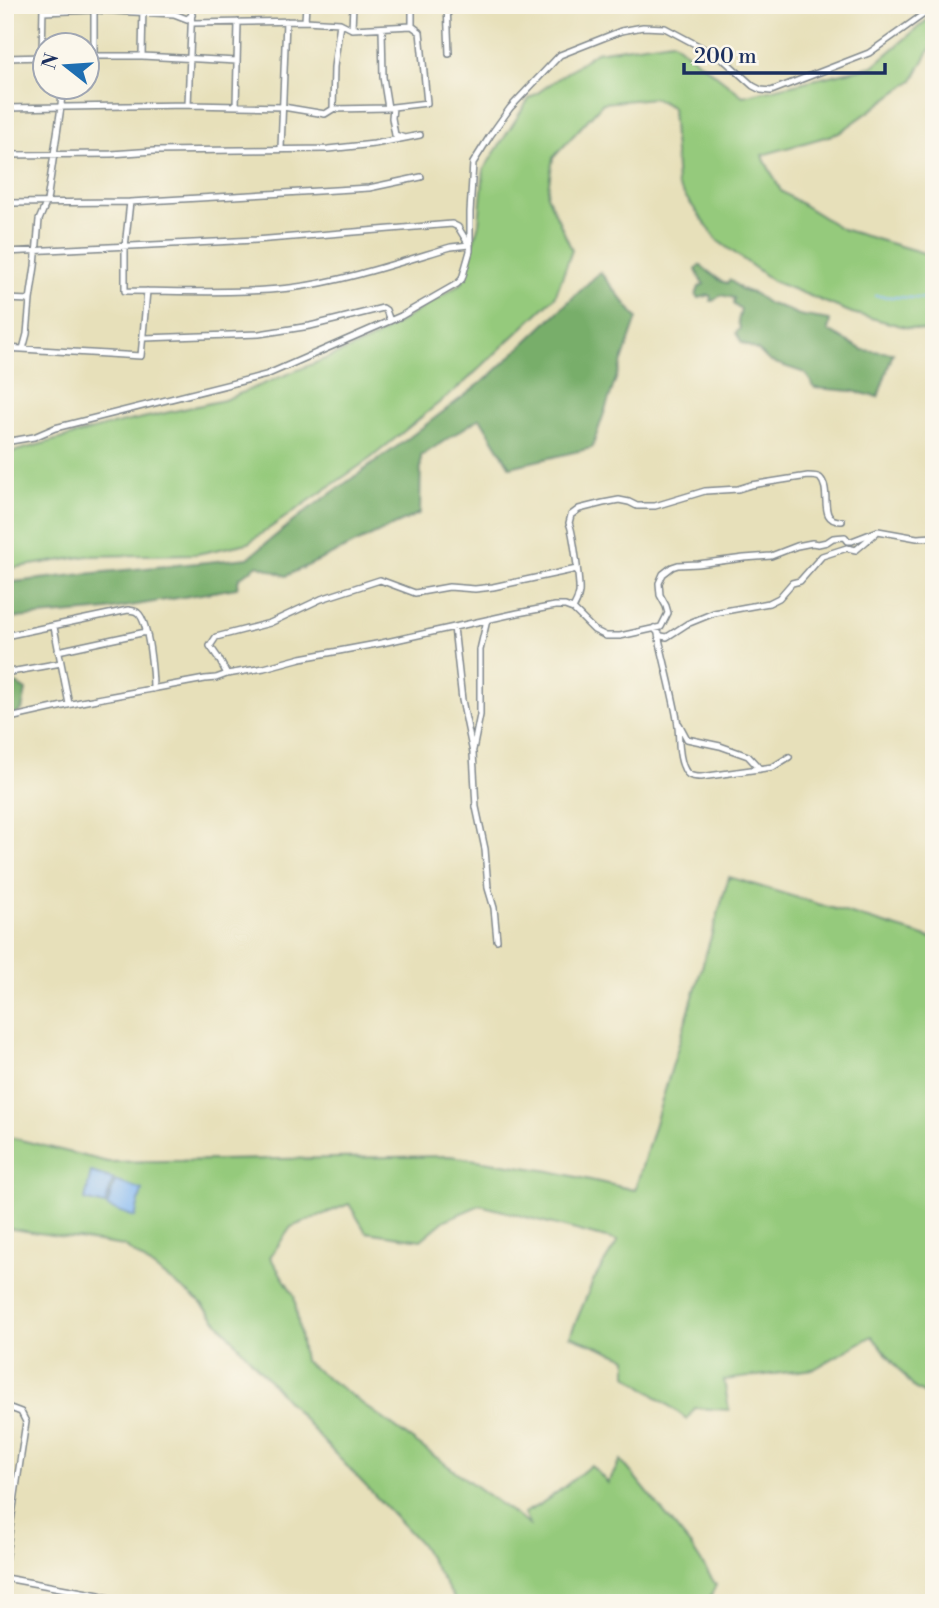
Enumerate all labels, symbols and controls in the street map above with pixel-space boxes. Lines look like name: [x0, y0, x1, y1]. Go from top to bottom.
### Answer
north arrow: [32, 32, 102, 102]
scale bar: [684, 32, 885, 76]
text: 200 m: [694, 44, 757, 70]
text: N: [37, 51, 64, 72]

